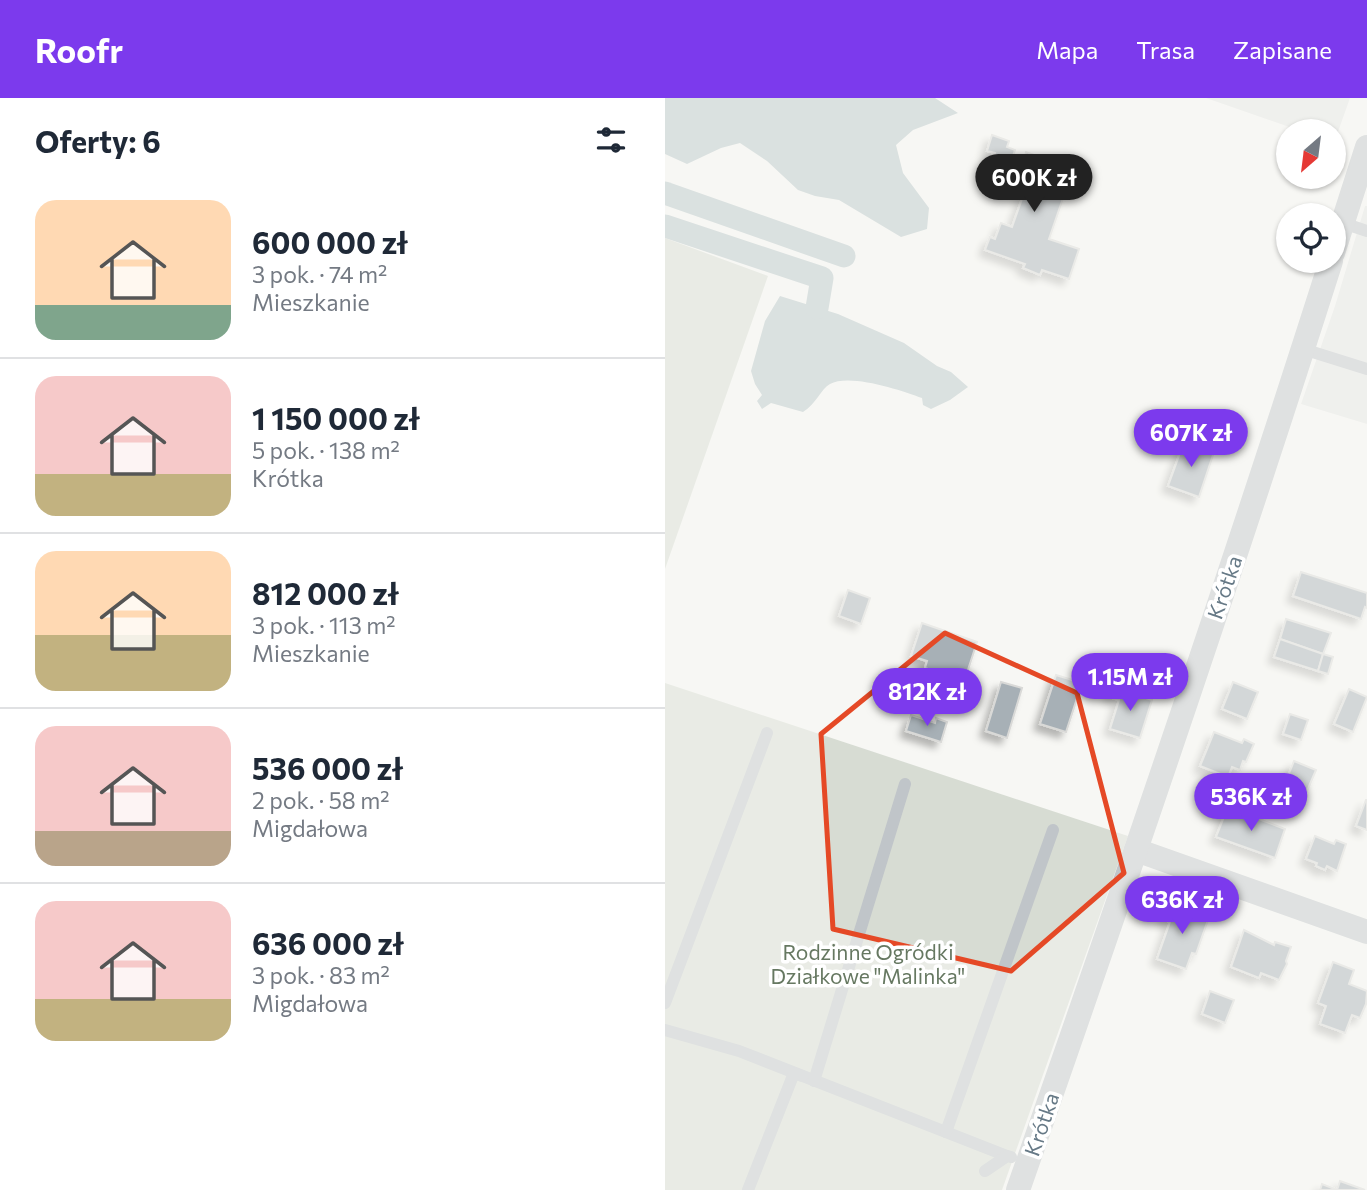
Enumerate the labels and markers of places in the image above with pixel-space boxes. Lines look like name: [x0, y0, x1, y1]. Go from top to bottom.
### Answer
pin: 600K zł: [969, 155, 1099, 214]
pin: 607K zł: [1126, 410, 1256, 469]
pin: 1.15M zł: [1058, 654, 1202, 713]
pin: 812K zł: [862, 668, 992, 728]
pin: 536K zł: [1186, 774, 1316, 833]
pin: 636K zł: [1117, 876, 1247, 936]

